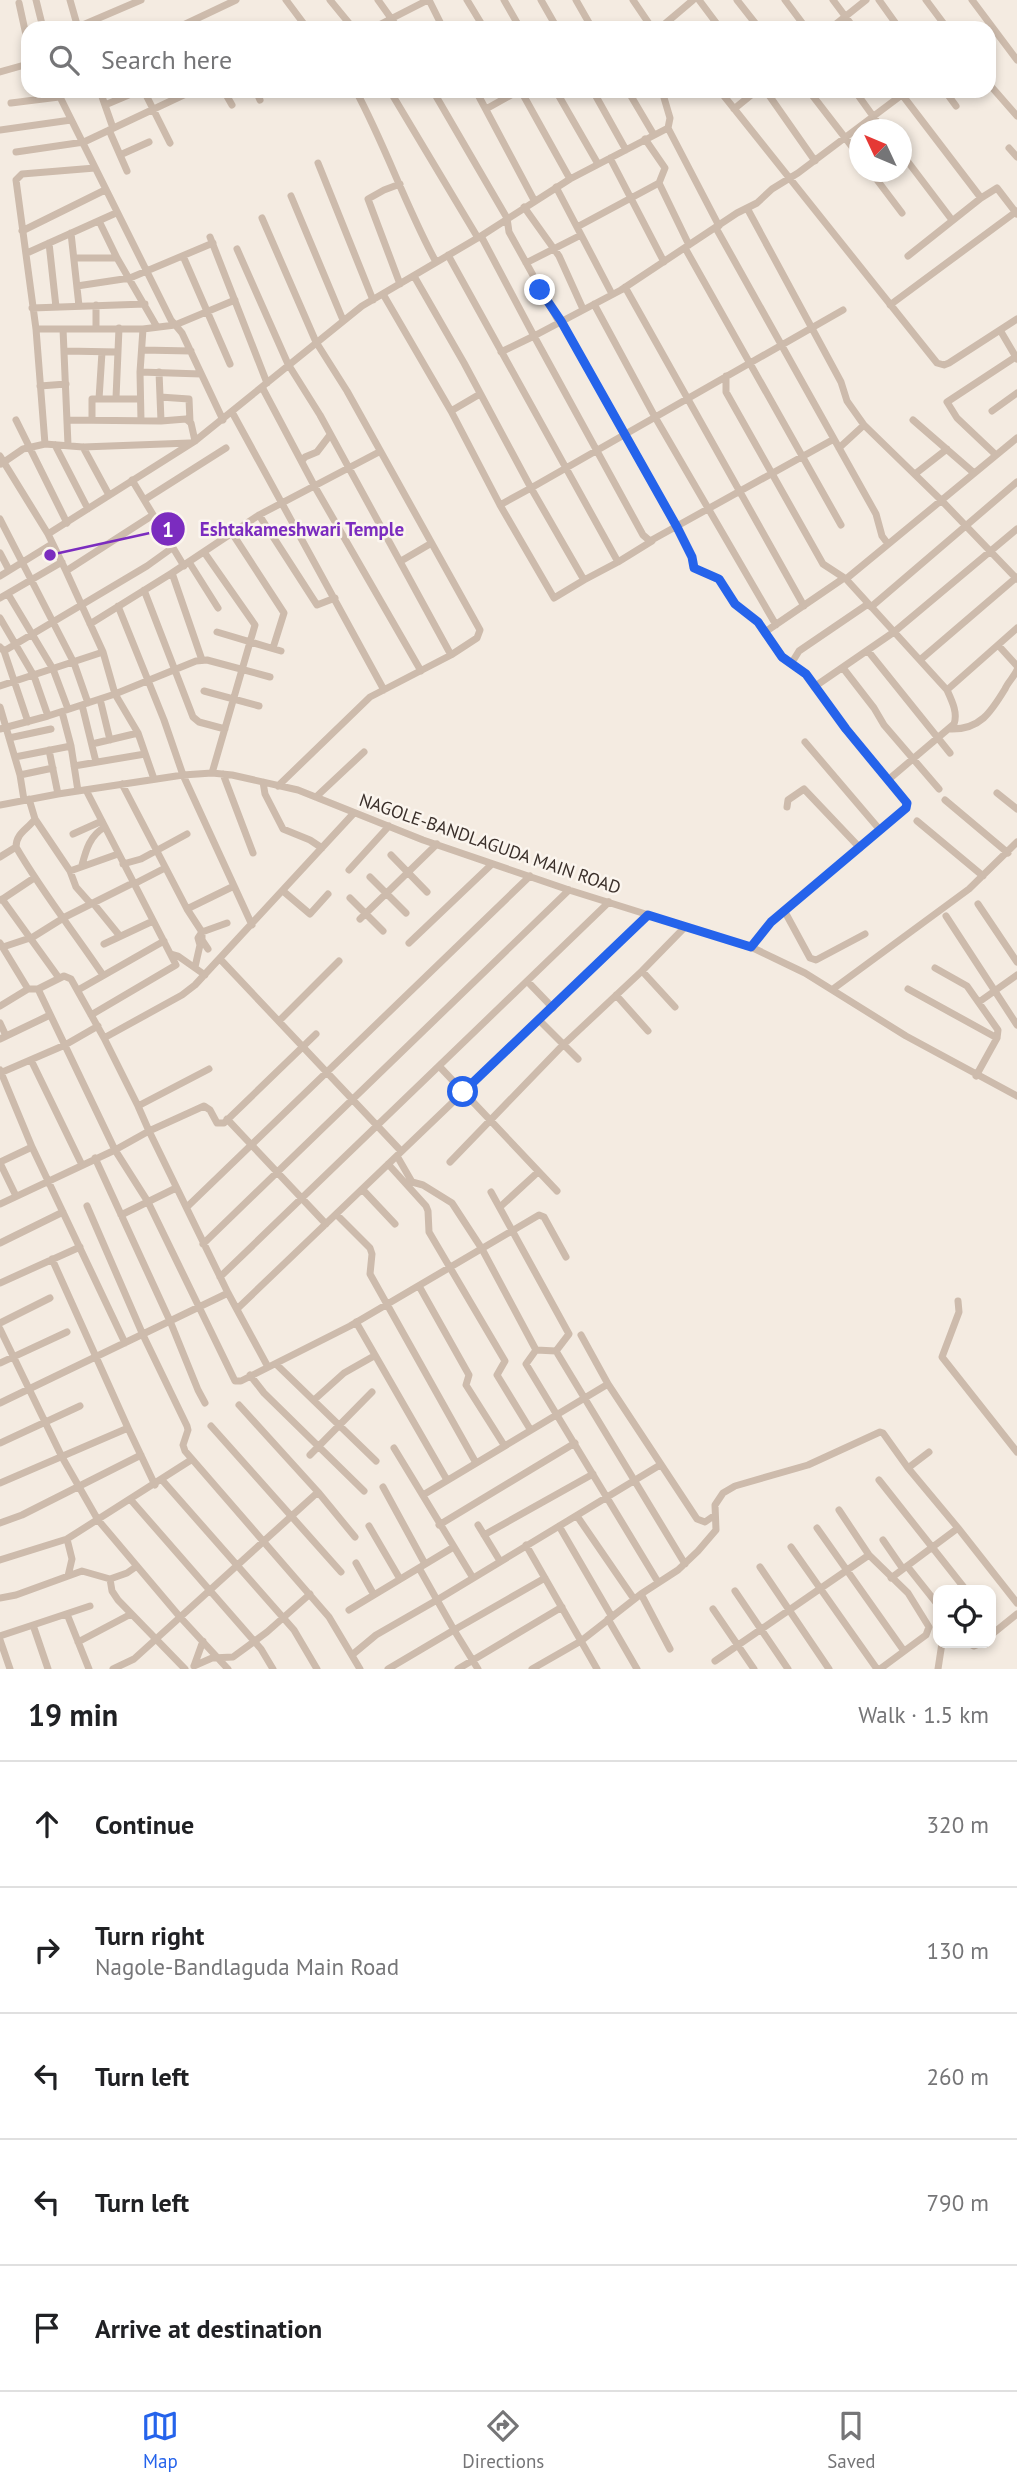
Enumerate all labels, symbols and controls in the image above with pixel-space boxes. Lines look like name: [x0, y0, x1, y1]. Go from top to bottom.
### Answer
search box: [21, 21, 996, 98]
icon: search: [45, 41, 83, 79]
text: Search here: [101, 43, 232, 76]
north arrow: [849, 119, 912, 182]
route end: [524, 274, 555, 305]
callout: Eshtakameshwari Temple: [151, 509, 419, 549]
text: 1: [162, 516, 174, 543]
text: Eshtakameshwari Temple: [200, 517, 404, 541]
street label: NAGOLE-BANDLAGUDA MAIN ROAD: [356, 788, 624, 899]
route start: [447, 1076, 478, 1107]
map controls: [933, 1585, 996, 1648]
button: locate: [933, 1585, 996, 1648]
text: 19 min: [28, 1695, 118, 1734]
text: Walk · 1.5 km: [858, 1700, 989, 1729]
icon: ahead: [28, 1805, 66, 1843]
text: Continue: [95, 1808, 194, 1841]
text: 320 m: [927, 1810, 989, 1839]
text: Turn right: [95, 1919, 204, 1952]
icon: right: [28, 1931, 66, 1969]
text: 130 m: [927, 1936, 989, 1965]
text: Nagole-Bandlaguda Main Road: [95, 1952, 399, 1981]
icon: left: [28, 2057, 66, 2095]
text: Turn left: [95, 2060, 189, 2093]
text: 260 m: [927, 2062, 989, 2091]
icon: left: [28, 2183, 66, 2221]
text: Turn left: [95, 2186, 189, 2219]
text: 790 m: [927, 2188, 989, 2217]
icon: arrive: [28, 2309, 66, 2347]
text: Arrive at destination: [95, 2312, 322, 2345]
tab: Map: [141, 2407, 179, 2473]
tab: Directions: [462, 2407, 544, 2473]
tab: Saved: [827, 2407, 876, 2473]

